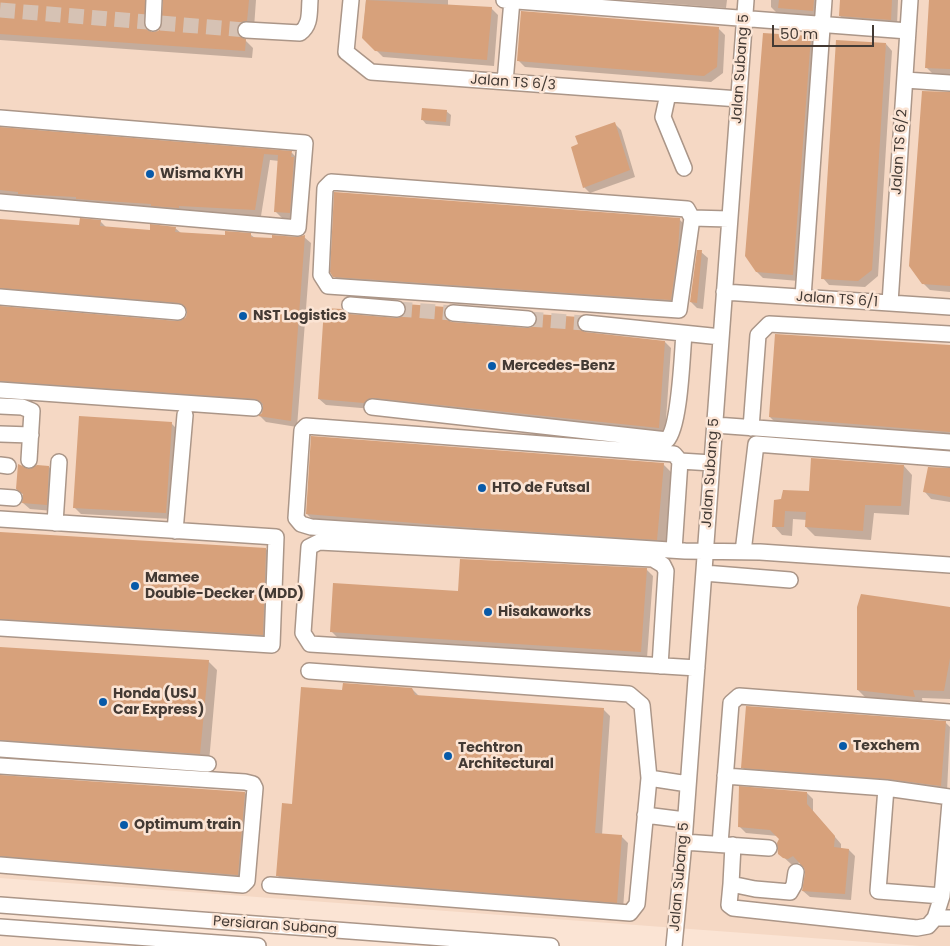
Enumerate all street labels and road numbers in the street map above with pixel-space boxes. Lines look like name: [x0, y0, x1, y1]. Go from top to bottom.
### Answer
street label: Jalan Subang 5: [729, 14, 753, 124]
street label: Jalan TS 6/3: [470, 72, 556, 94]
street label: Jalan TS 6/2: [889, 109, 911, 195]
street label: Jalan TS 6/1: [795, 289, 879, 311]
street label: Jalan Subang 5: [699, 418, 723, 528]
street label: Jalan Subang 5: [667, 822, 693, 932]
street label: Persiaran Subang: [212, 913, 338, 939]

